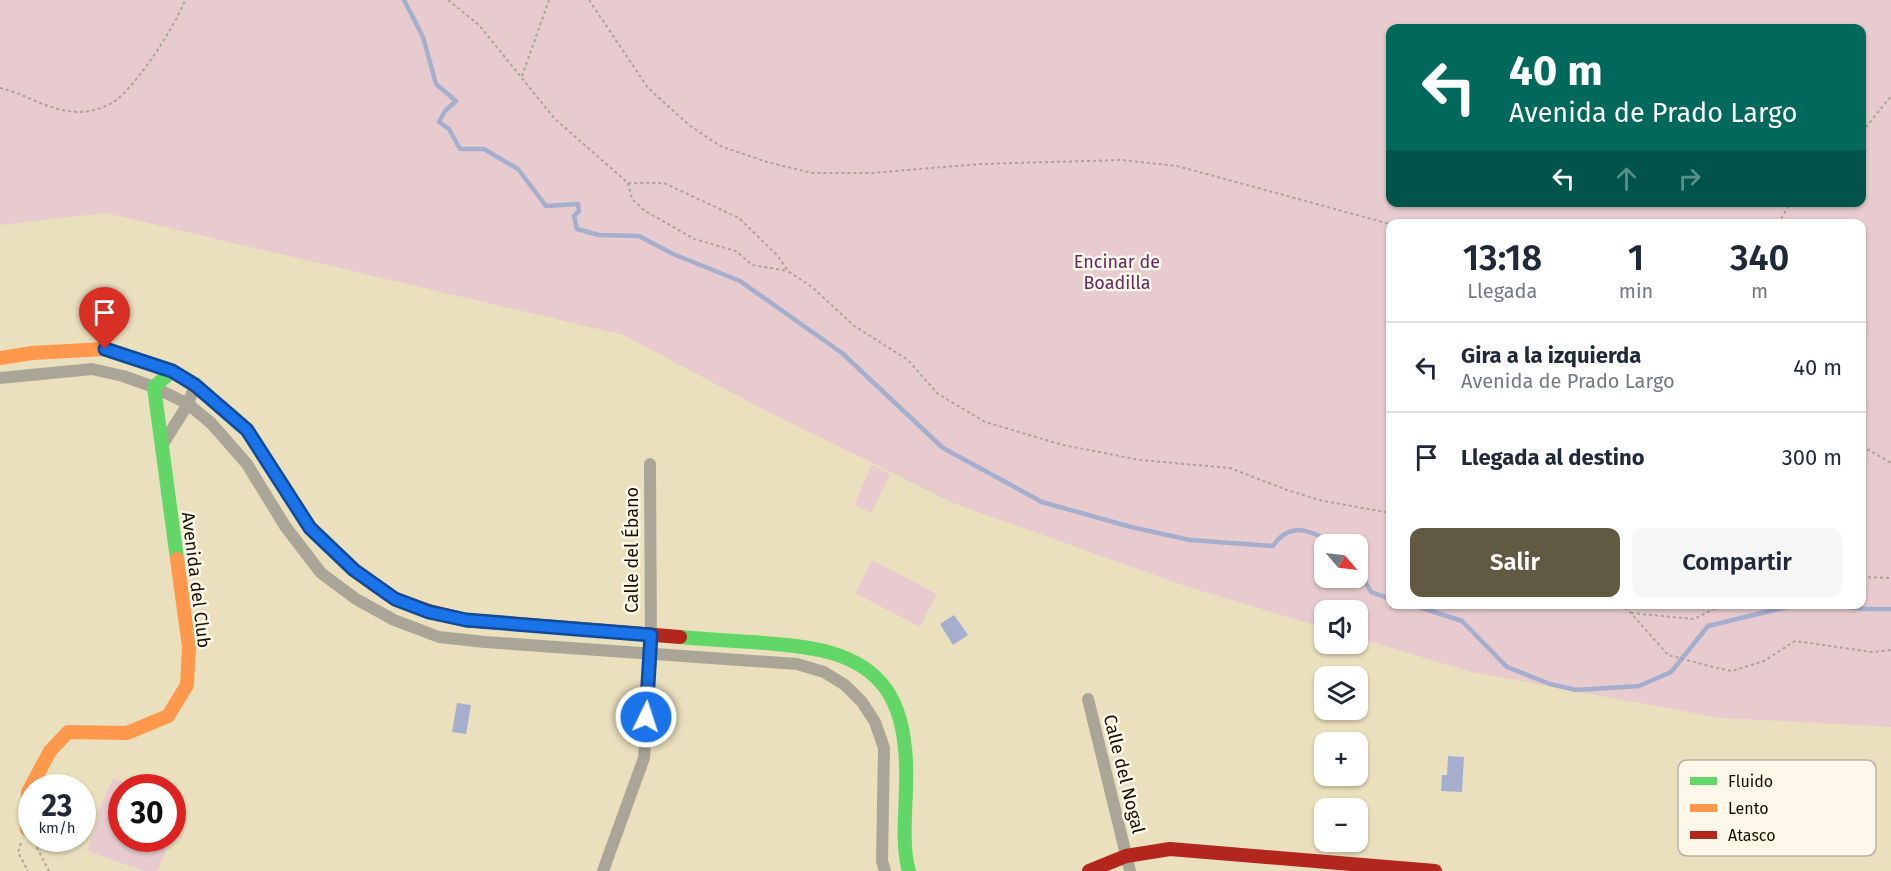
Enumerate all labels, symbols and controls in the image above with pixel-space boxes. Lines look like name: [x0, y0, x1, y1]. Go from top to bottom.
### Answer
text: 40 m: [1509, 46, 1603, 96]
icon: left: [1410, 48, 1488, 126]
text: Avenida de Prado Largo: [1509, 97, 1797, 129]
icon: left: [1547, 162, 1580, 195]
icon: ahead: [1610, 162, 1643, 195]
icon: right: [1673, 162, 1706, 195]
text: 13:18: [1463, 236, 1542, 280]
text: 1: [1628, 236, 1644, 280]
text: 340: [1730, 236, 1789, 280]
park label: Encinar de Boadilla: [1074, 251, 1160, 294]
text: Llegada: [1467, 279, 1537, 303]
text: min: [1619, 279, 1653, 303]
text: m: [1751, 279, 1768, 303]
pin: [79, 287, 130, 349]
icon: arrive: [88, 296, 121, 329]
text: Gira a la izquierda: [1461, 342, 1641, 369]
icon: left: [1410, 351, 1443, 384]
text: 40 m: [1793, 354, 1842, 381]
text: Avenida de Prado Largo: [1461, 369, 1675, 393]
icon: arrive: [1410, 441, 1443, 474]
text: Llegada al destino: [1461, 444, 1645, 471]
text: 300 m: [1782, 444, 1842, 471]
street label: Calle del Ébano: [620, 487, 643, 613]
street label: Avenida del Club: [177, 511, 215, 649]
button: Salir: [1410, 528, 1620, 597]
button: Compartir: [1632, 528, 1842, 597]
north arrow: [1314, 534, 1368, 588]
map controls: [1314, 534, 1368, 852]
button: sound: [1314, 600, 1368, 654]
button: layers: [1314, 666, 1368, 720]
position arrow: [614, 685, 678, 749]
street label: Calle del Nogal: [1099, 712, 1149, 836]
button: +: [1314, 732, 1368, 786]
legend: [1678, 760, 1876, 856]
text: Fluido: [1728, 772, 1773, 791]
speed limit sign: 30: [108, 774, 186, 852]
text: 23: [42, 788, 72, 824]
button: −: [1314, 798, 1368, 852]
text: Lento: [1728, 799, 1769, 818]
text: km/h: [38, 819, 76, 837]
text: Atasco: [1728, 826, 1776, 845]

